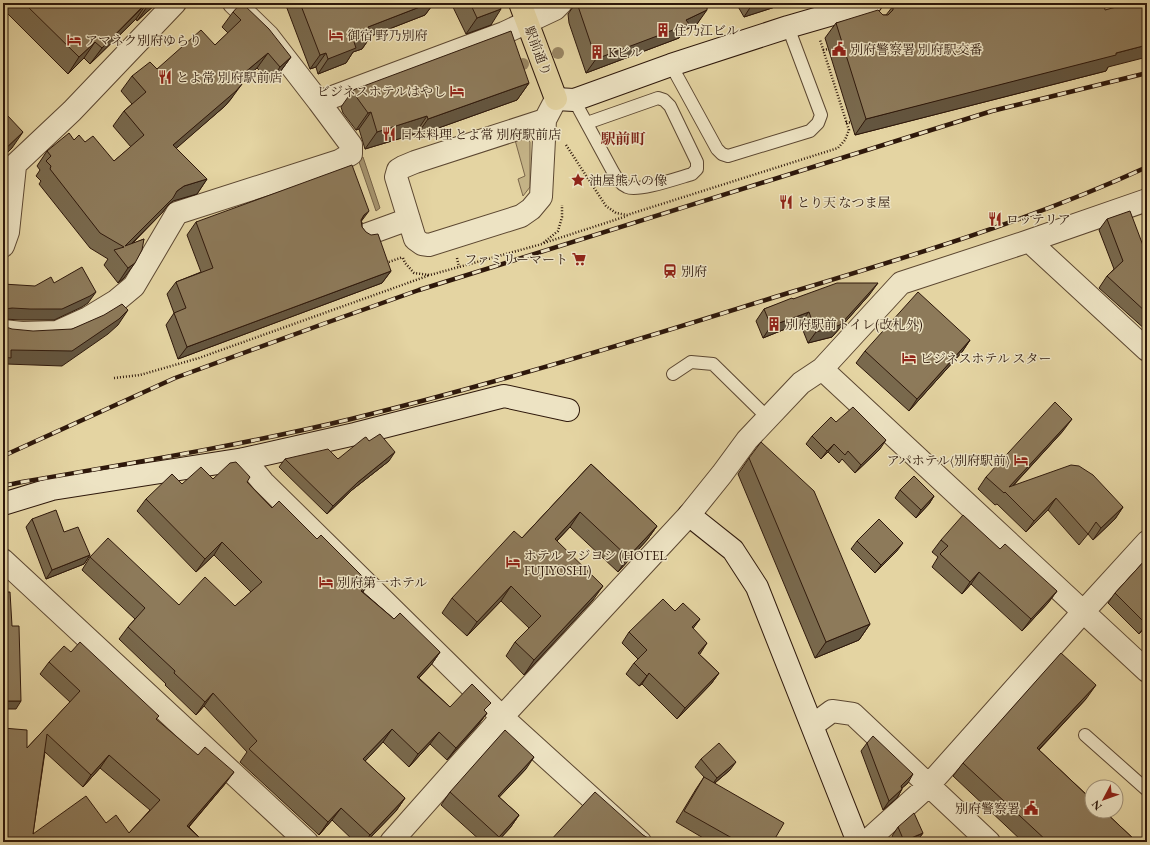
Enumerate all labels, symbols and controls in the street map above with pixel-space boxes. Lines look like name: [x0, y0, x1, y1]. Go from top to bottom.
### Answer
building icon: 住乃江ビル: [655, 22, 671, 38]
place label: 住乃江ビル: [674, 22, 739, 39]
street label: 駅前通り: [521, 24, 555, 78]
hotel icon: 御宿 野乃別府: [328, 27, 344, 43]
place label: 御宿 野乃別府: [347, 27, 428, 44]
hotel icon: アマネク別府ゆらり: [66, 32, 82, 48]
place label: アマネク別府ゆらり: [85, 32, 202, 49]
public building icon: 別府警察署 別府駅交番: [831, 41, 847, 57]
place label: 別府警察署 別府駅交番: [850, 41, 983, 58]
building icon: Kビル: [589, 44, 605, 60]
place label: Kビル: [608, 44, 643, 61]
restaurant icon: とよ常 別府駅前店: [157, 69, 173, 85]
place label: とよ常 別府駅前店: [176, 69, 283, 86]
place label: ビジネスホテルはやし: [317, 83, 446, 100]
hotel icon: ビジネスホテルはやし: [449, 83, 465, 99]
restaurant icon: 日本料理 とよ常 別府駅前店: [381, 126, 397, 142]
place label: 日本料理 とよ常 別府駅前店: [400, 126, 561, 143]
district label: 駅前町: [600, 129, 646, 148]
place icon: 油屋熊八の像: [570, 172, 586, 188]
place label: 油屋熊八の像: [589, 172, 667, 189]
restaurant icon: とり天 なつま屋: [778, 194, 794, 210]
place label: とり天 なつま屋: [797, 194, 891, 211]
restaurant icon: ロッテリア: [987, 211, 1003, 227]
place label: ロッテリア: [1006, 211, 1071, 228]
place label: ファミリーマート: [464, 251, 568, 268]
supermarket icon: ファミリーマート: [571, 251, 587, 267]
station icon: 別府: [662, 263, 678, 279]
place label: 別府: [681, 263, 707, 280]
building icon: 別府駅前トイレ(改札外): [766, 316, 782, 332]
place label: 別府駅前トイレ(改札外): [785, 316, 923, 333]
hotel icon: ビジネスホテル スター: [901, 350, 917, 366]
place label: ビジネスホテル スター: [920, 350, 1052, 367]
place label: アパホテル〈別府駅前〉: [887, 452, 1010, 469]
hotel icon: アパホテル〈別府駅前〉: [1013, 452, 1029, 468]
place label: ホテル フジヨシ (HOTEL FUJIYOSHI): [524, 547, 667, 579]
hotel icon: ホテル フジヨシ (HOTEL FUJIYOSHI): [505, 554, 521, 570]
hotel icon: 別府第一ホテル: [318, 574, 334, 590]
place label: 別府第一ホテル: [337, 574, 427, 591]
north arrow: [1084, 779, 1124, 819]
text: N: [1088, 798, 1105, 814]
place label: 別府警察署: [955, 800, 1020, 817]
public building icon: 別府警察署: [1023, 800, 1039, 816]

